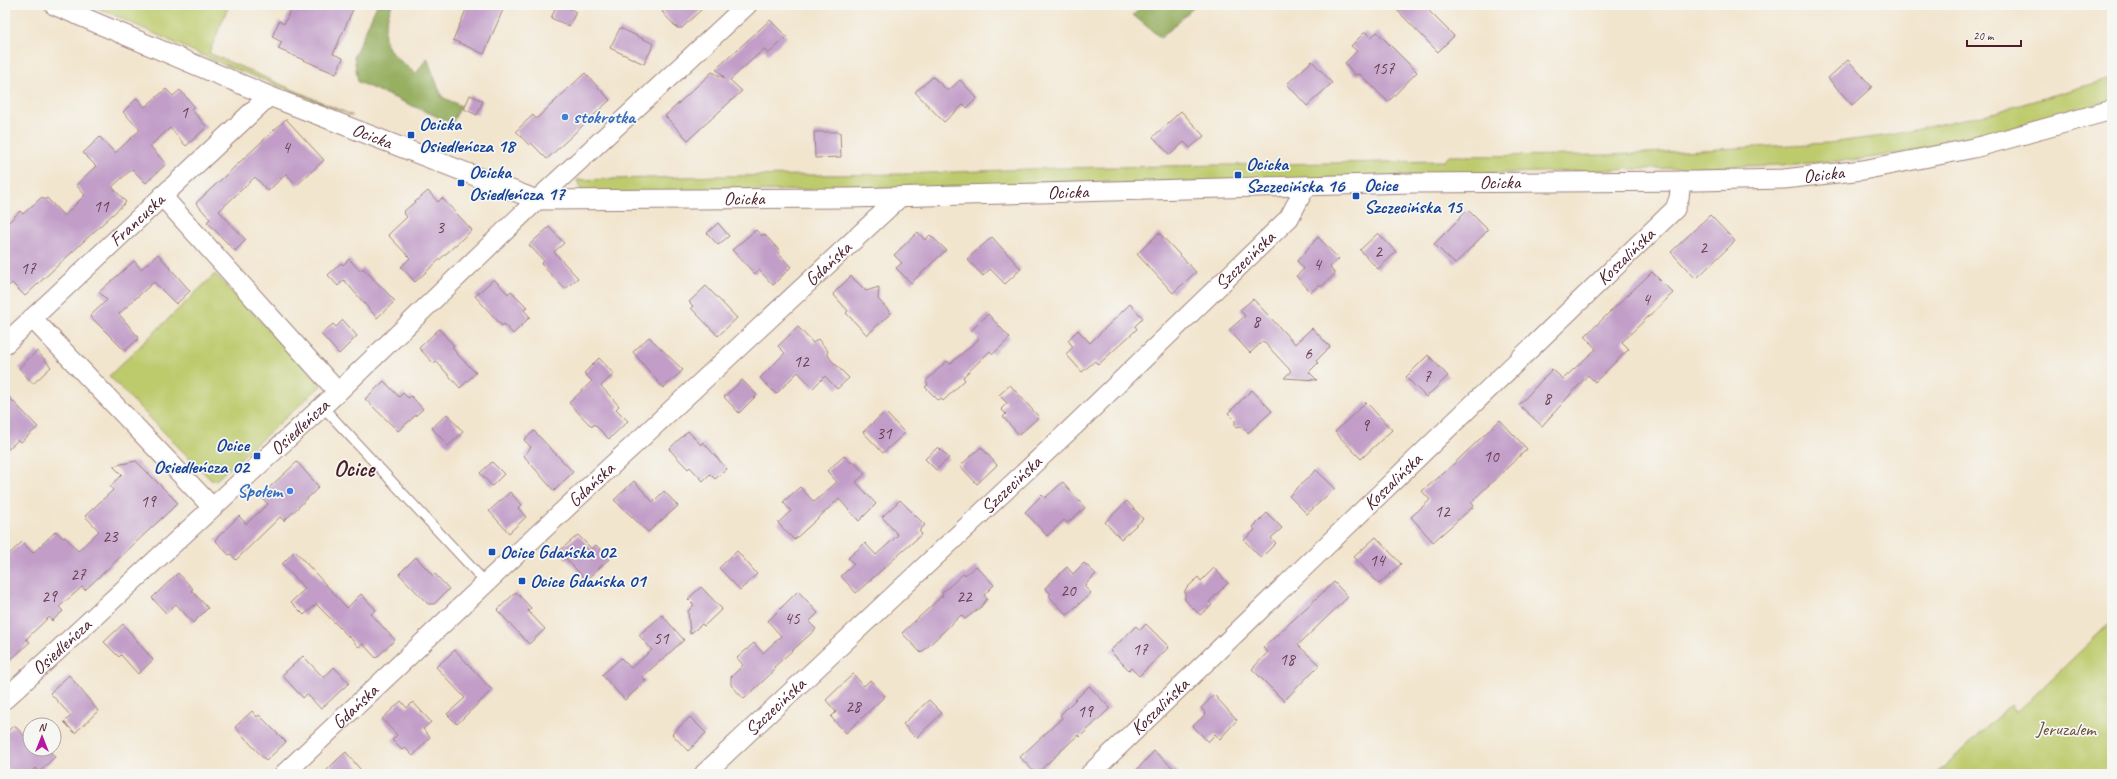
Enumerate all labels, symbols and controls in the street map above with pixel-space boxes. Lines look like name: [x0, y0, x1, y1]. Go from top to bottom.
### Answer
scale bar: [1967, 22, 2021, 48]
text: 20 m: [1973, 28, 1995, 44]
house number: 157: [1372, 58, 1396, 79]
house number: 1: [180, 102, 189, 123]
place label: stokrotka: [573, 105, 637, 129]
place label: Ocicka Osiedleńcza 18: [419, 112, 517, 158]
marker: stokrotka: [560, 112, 570, 122]
street label: Ocicka: [349, 117, 397, 155]
marker: Ocicka Osiedleńcza 18: [406, 130, 416, 140]
house number: 4: [282, 137, 292, 158]
place label: Ocicka Szczecińska 16: [1246, 152, 1347, 198]
place label: Ocicka Osiedleńcza 17: [469, 160, 567, 206]
street label: Ocicka: [1802, 160, 1847, 189]
marker: Ocicka Szczecińska 16: [1233, 170, 1243, 180]
street label: Ocicka: [1479, 170, 1522, 195]
place label: Ocice Szczecińska 15: [1364, 173, 1464, 219]
marker: Ocicka Osiedleńcza 17: [456, 178, 466, 188]
street label: Ocicka: [1047, 180, 1090, 205]
street label: Francuska: [104, 187, 171, 252]
street label: Ocicka: [723, 187, 766, 211]
marker: Ocice Szczecińska 15: [1351, 191, 1361, 201]
house number: 11: [93, 196, 110, 217]
house number: 3: [436, 217, 445, 238]
street label: Koszalińska: [1591, 221, 1661, 290]
street label: Szczecińska: [1210, 225, 1282, 295]
street label: Gdańska: [800, 235, 858, 291]
house number: 2: [1699, 237, 1708, 258]
house number: 2: [1374, 241, 1383, 262]
house number: 4: [1313, 254, 1323, 275]
house number: 17: [20, 258, 37, 279]
house number: 4: [1642, 289, 1652, 310]
house number: 8: [1252, 311, 1262, 332]
house number: 6: [1304, 343, 1313, 364]
house number: 12: [793, 351, 810, 372]
house number: 7: [1423, 366, 1432, 387]
house number: 8: [1543, 388, 1553, 409]
street label: Osiedleńcza: [265, 393, 336, 461]
house number: 9: [1361, 415, 1370, 436]
house number: 31: [876, 423, 893, 444]
place label: Ocice Osiedleńcza 02: [154, 433, 251, 479]
house number: 10: [1483, 446, 1500, 467]
street label: Koszalińska: [1358, 447, 1428, 515]
street label: Szczecińska: [976, 449, 1048, 519]
marker: Ocice Osiedleńcza 02: [252, 451, 262, 461]
district label: Ocice: [334, 454, 377, 483]
street label: Gdańska: [563, 456, 621, 512]
place label: Społem: [237, 479, 284, 503]
marker: Społem: [285, 486, 295, 496]
house number: 19: [140, 491, 157, 512]
house number: 12: [1434, 501, 1451, 522]
house number: 23: [102, 526, 119, 547]
place label: Ocice Gdańska 02: [500, 540, 618, 564]
marker: Ocice Gdańska 02: [487, 547, 497, 557]
house number: 14: [1369, 550, 1387, 571]
house number: 27: [70, 564, 87, 585]
place label: Ocice Gdańska 01: [530, 569, 648, 593]
marker: Ocice Gdańska 01: [517, 576, 527, 586]
house number: 20: [1060, 580, 1077, 601]
house number: 29: [41, 586, 58, 607]
house number: 22: [956, 586, 973, 607]
house number: 45: [784, 608, 801, 629]
street label: Osiedleńcza: [27, 612, 98, 680]
house number: 51: [653, 628, 670, 649]
house number: 17: [1132, 639, 1149, 660]
house number: 18: [1279, 649, 1297, 670]
street label: Szczecińska: [740, 671, 812, 741]
street label: Koszalińska: [1125, 672, 1195, 740]
street label: Gdańska: [327, 678, 385, 734]
house number: 28: [845, 696, 863, 717]
house number: 19: [1077, 701, 1094, 722]
north arrow: [22, 717, 62, 757]
park label: Jeruzalem: [2035, 717, 2098, 741]
text: N: [39, 720, 48, 734]

